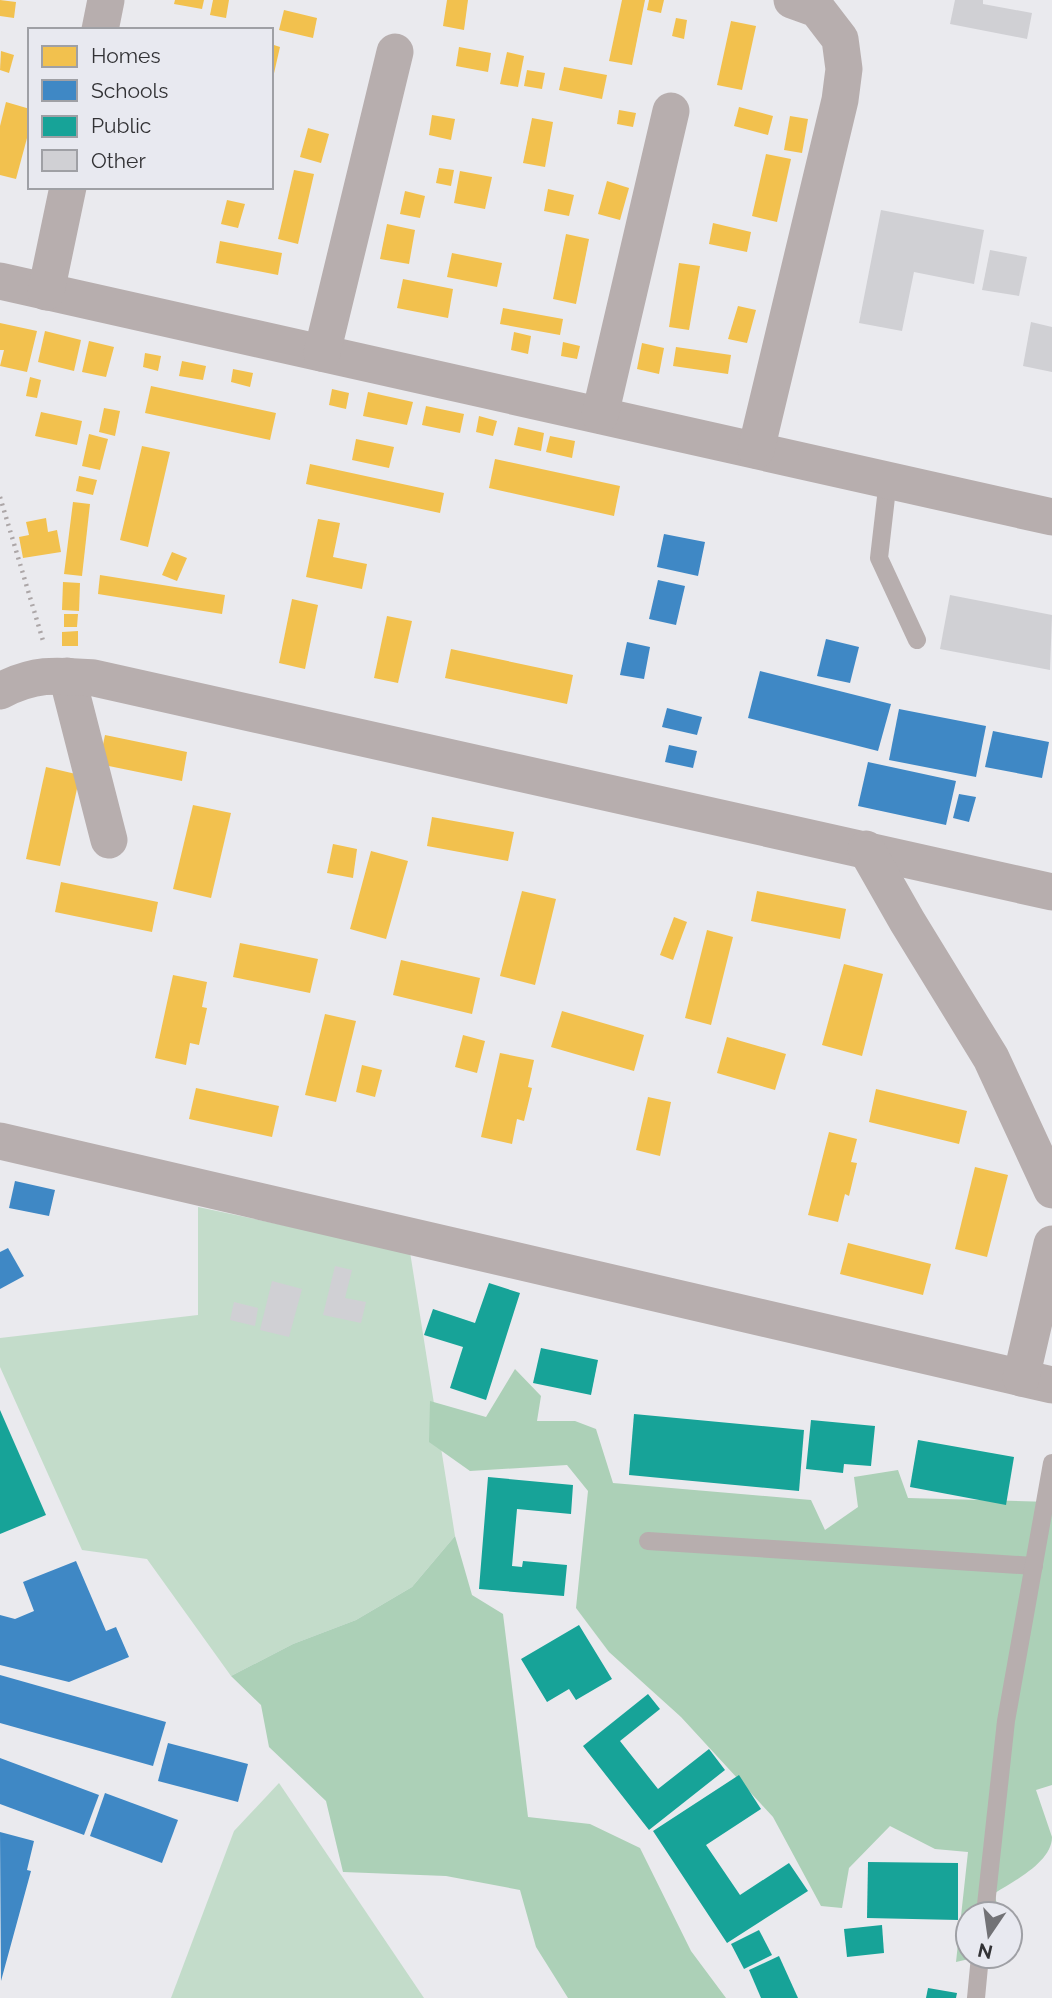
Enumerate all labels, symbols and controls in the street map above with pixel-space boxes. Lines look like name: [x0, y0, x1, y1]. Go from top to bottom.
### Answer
legend: [28, 28, 273, 189]
text: Homes: [91, 43, 161, 68]
text: Schools: [91, 78, 168, 103]
text: Public: [91, 113, 151, 138]
text: Other: [91, 148, 146, 173]
north arrow: [954, 1900, 1024, 1970]
text: N: [976, 1939, 995, 1964]

